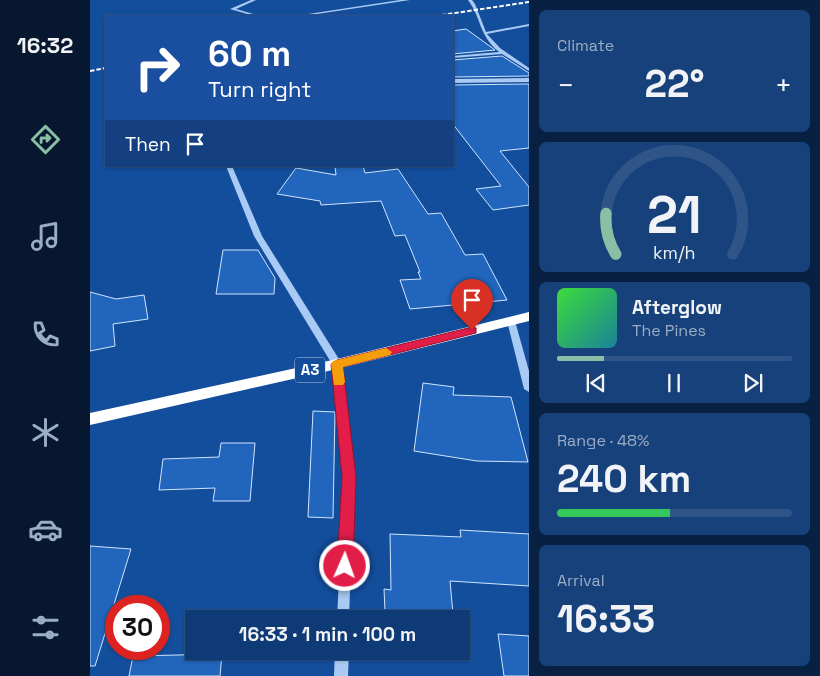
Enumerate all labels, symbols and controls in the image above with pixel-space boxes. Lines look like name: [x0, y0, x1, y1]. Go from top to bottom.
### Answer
text: 16:32: [17, 31, 73, 59]
text: 60 m: [208, 32, 291, 76]
icon: right: [125, 35, 190, 100]
text: Climate: [557, 35, 614, 56]
text: 22°: [644, 60, 705, 108]
text: −: [557, 67, 574, 103]
text: +: [775, 67, 792, 103]
text: Turn right: [208, 75, 311, 103]
icon: directions: [28, 122, 63, 157]
icon: arrive: [181, 130, 209, 158]
text: Then: [125, 132, 171, 157]
text: 21: [647, 182, 702, 248]
icon: music: [28, 219, 63, 254]
text: km/h: [653, 241, 696, 264]
pin: [451, 279, 493, 330]
icon: arrive: [458, 286, 486, 314]
text: Afterglow: [632, 295, 722, 320]
icon: phone: [28, 317, 63, 352]
text: The Pines: [632, 320, 706, 341]
road number: A3: [295, 358, 325, 382]
icon: previous: [582, 369, 610, 397]
icon: pause: [660, 369, 688, 397]
icon: next: [739, 369, 767, 397]
icon: climate: [28, 415, 63, 450]
text: Range · 48%: [557, 430, 649, 451]
text: 240 km: [557, 455, 691, 503]
icon: car: [28, 512, 63, 547]
position arrow: [318, 539, 370, 591]
text: Arrival: [557, 570, 605, 591]
speed limit sign: 30: [105, 595, 170, 660]
text: 16:33: [557, 595, 655, 643]
icon: filters: [28, 610, 63, 645]
text: 16:33 · 1 min · 100 m: [239, 622, 416, 647]

